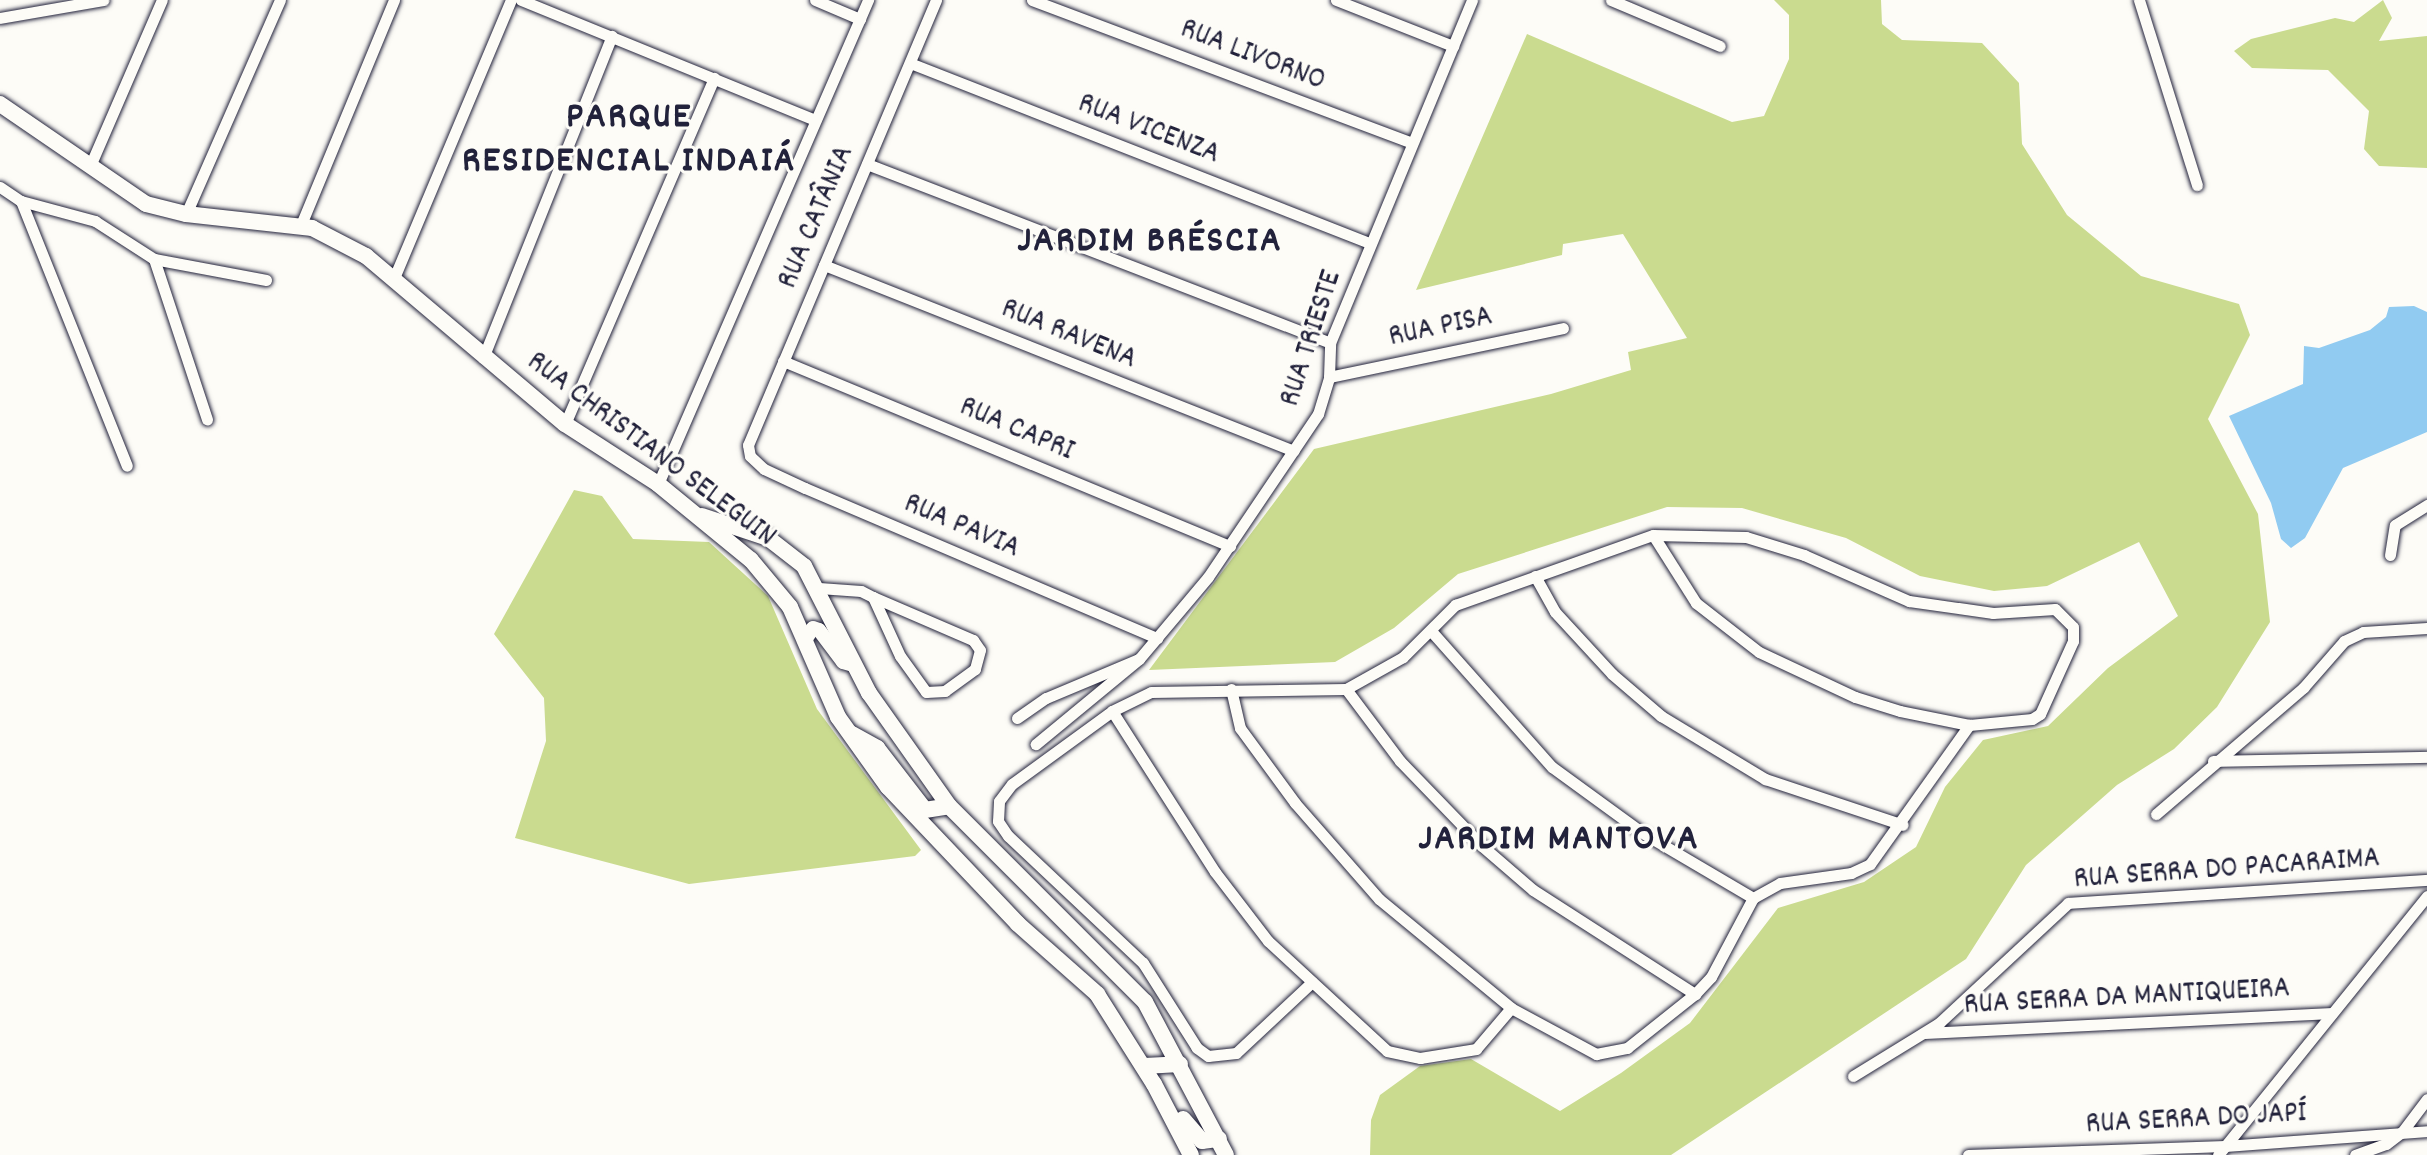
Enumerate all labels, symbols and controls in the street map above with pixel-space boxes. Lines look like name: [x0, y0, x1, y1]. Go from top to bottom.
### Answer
street label: RUA LIVORNO: [1175, 13, 1329, 101]
street label: RUA VICENZA: [1072, 88, 1224, 174]
district label: PARQUE RESIDENCIAL INDAIÁ: [462, 96, 796, 186]
street label: RUA CATÂNIA: [772, 141, 864, 295]
district label: JARDIM BRÉSCIA: [1017, 220, 1283, 266]
street label: RUA TRIESTE: [1274, 267, 1352, 411]
street label: RUA RAVENA: [995, 293, 1141, 379]
street label: RUA PISA: [1386, 300, 1496, 358]
street label: RUA CHRISTIANO SELEGUIN: [518, 346, 782, 556]
street label: RUA CAPRI: [953, 391, 1079, 471]
street label: RUA PAVIA: [898, 488, 1024, 568]
district label: JARDIM MANTOVA: [1418, 818, 1700, 864]
street label: RUA SERRA DO PACARAIMA: [2073, 842, 2381, 900]
street label: RUA SERRA DA MANTIQUEIRA: [1963, 972, 2291, 1026]
street label: RUA SERRA DO JAPÍ: [2085, 1097, 2307, 1145]

